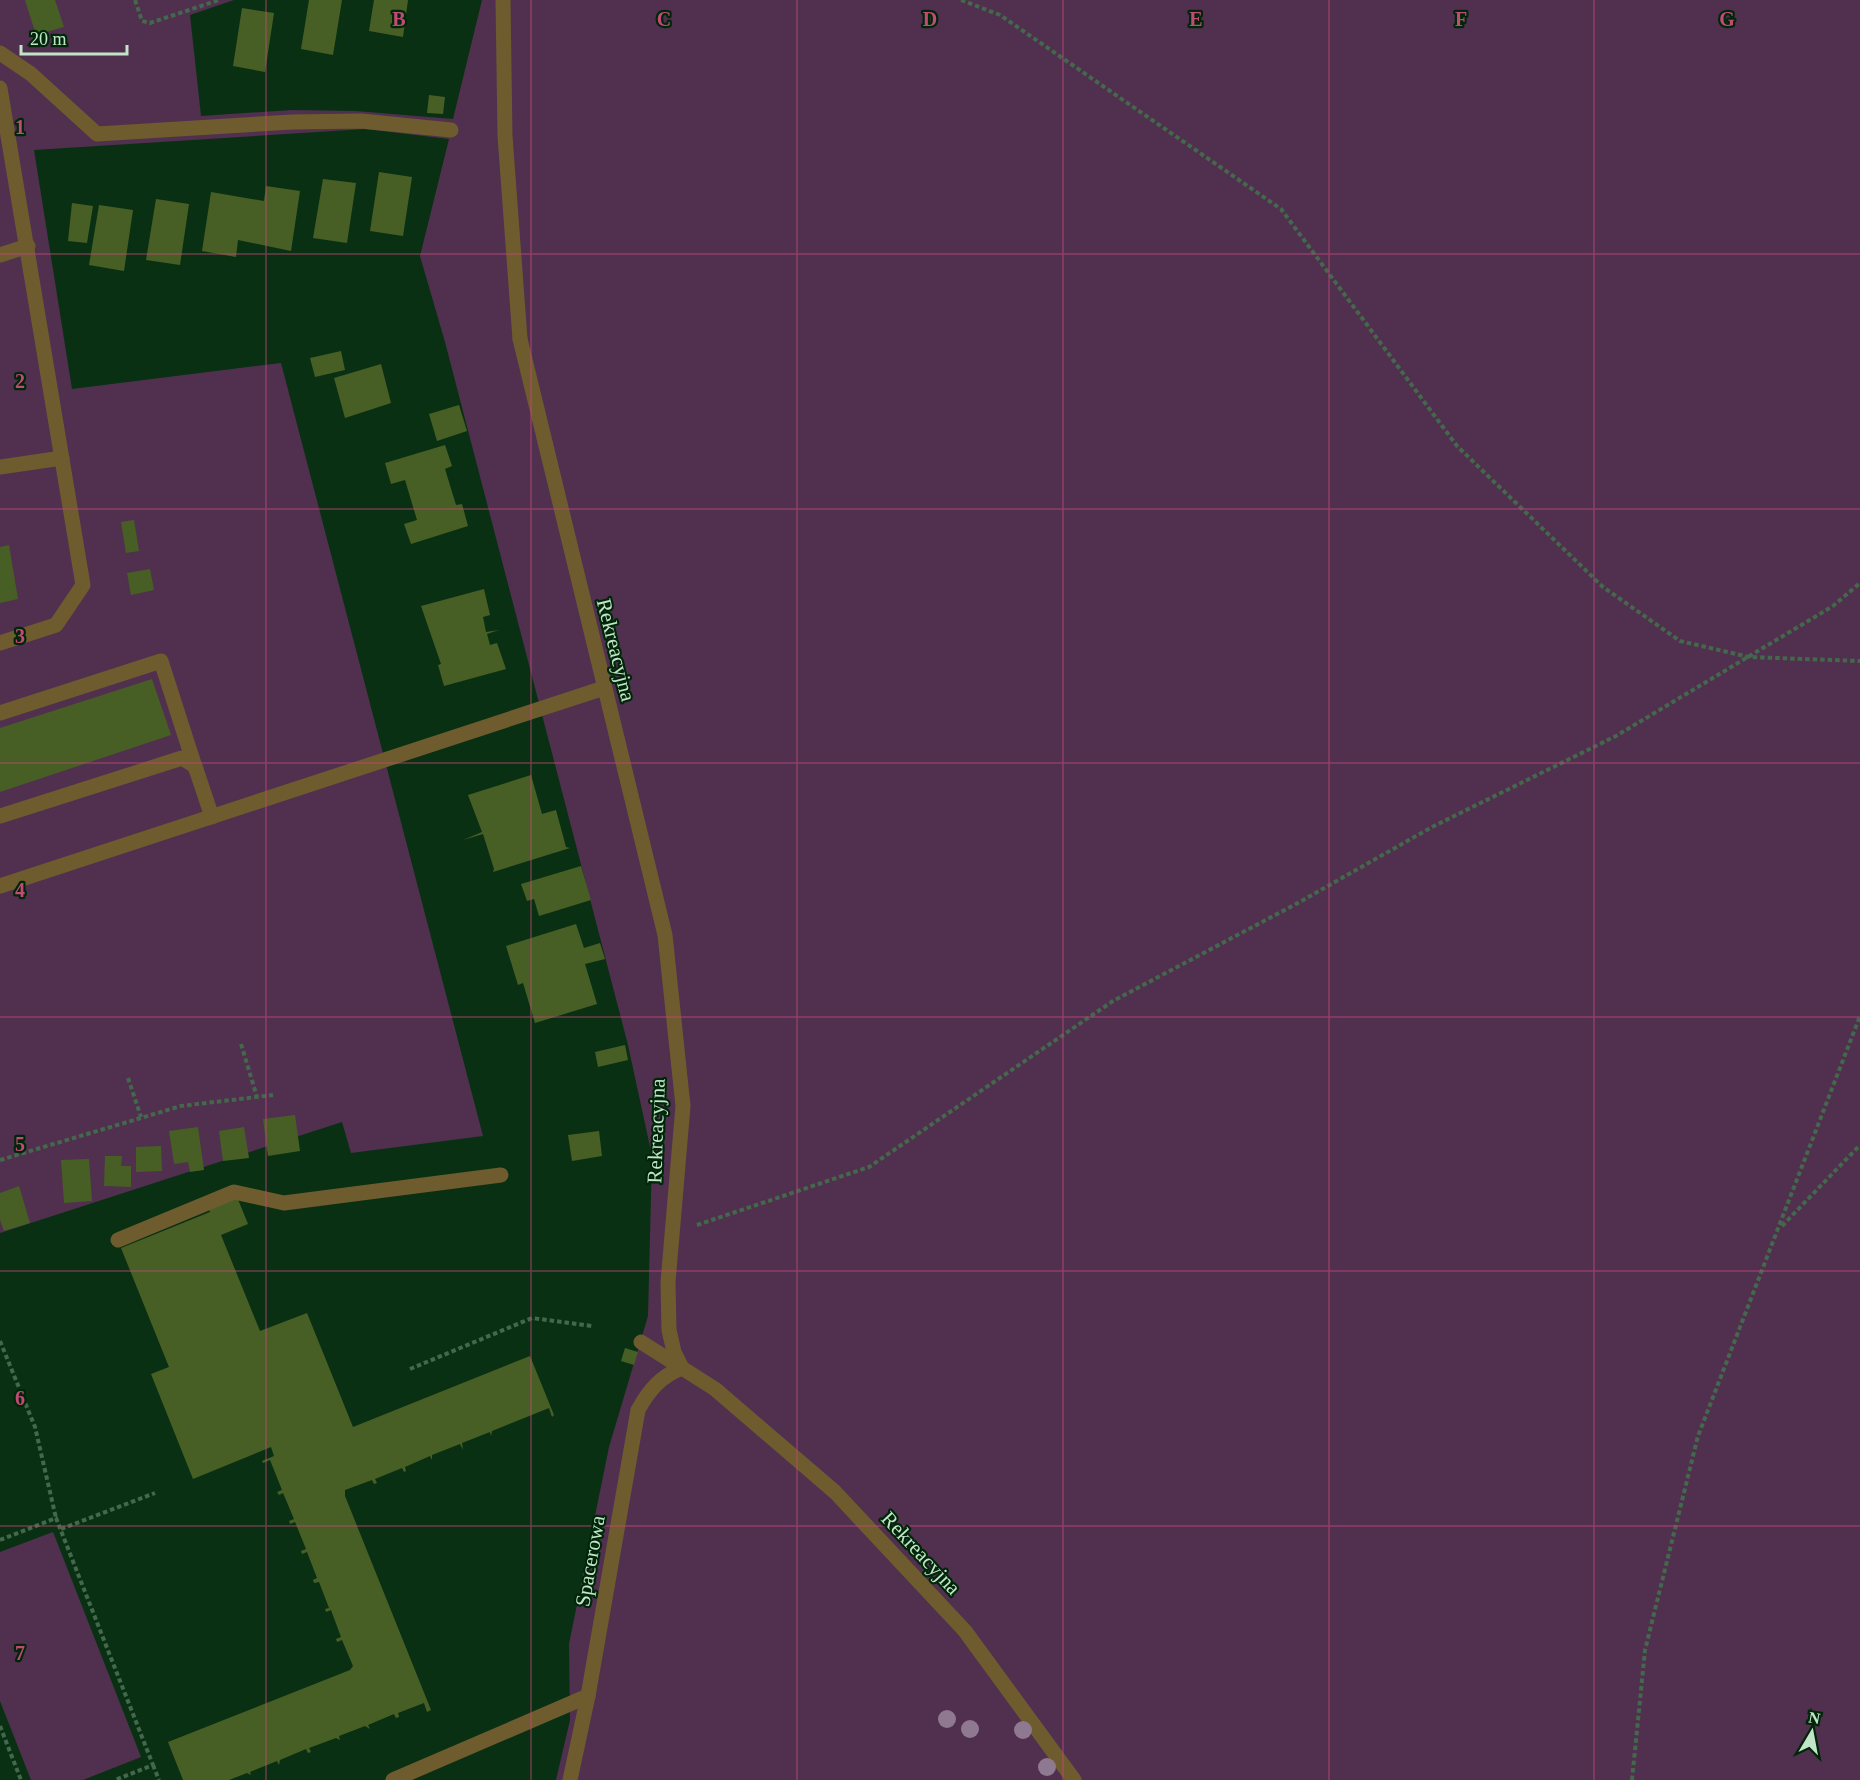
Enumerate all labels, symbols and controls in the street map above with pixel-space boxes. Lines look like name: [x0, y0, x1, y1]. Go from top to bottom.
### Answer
text: B: [392, 8, 406, 30]
text: C: [657, 8, 671, 30]
text: D: [923, 8, 937, 30]
text: E: [1189, 8, 1203, 30]
text: F: [1455, 8, 1467, 30]
text: G: [1719, 8, 1735, 30]
scale bar: [21, 18, 128, 56]
text: 20 m: [30, 29, 67, 49]
text: 1: [15, 116, 25, 138]
text: 2: [15, 370, 25, 392]
street label: Rekreacyjna: [592, 596, 640, 704]
text: 3: [15, 625, 25, 647]
text: 4: [15, 879, 25, 901]
street label: Rekreacyjna: [642, 1077, 670, 1184]
text: 5: [15, 1133, 25, 1155]
text: 6: [15, 1387, 25, 1409]
street label: Rekreacyjna: [876, 1506, 966, 1600]
street label: Spacerowa: [570, 1513, 610, 1608]
text: 7: [15, 1642, 25, 1664]
north arrow: [1782, 1702, 1842, 1762]
text: N: [1807, 1708, 1822, 1727]

